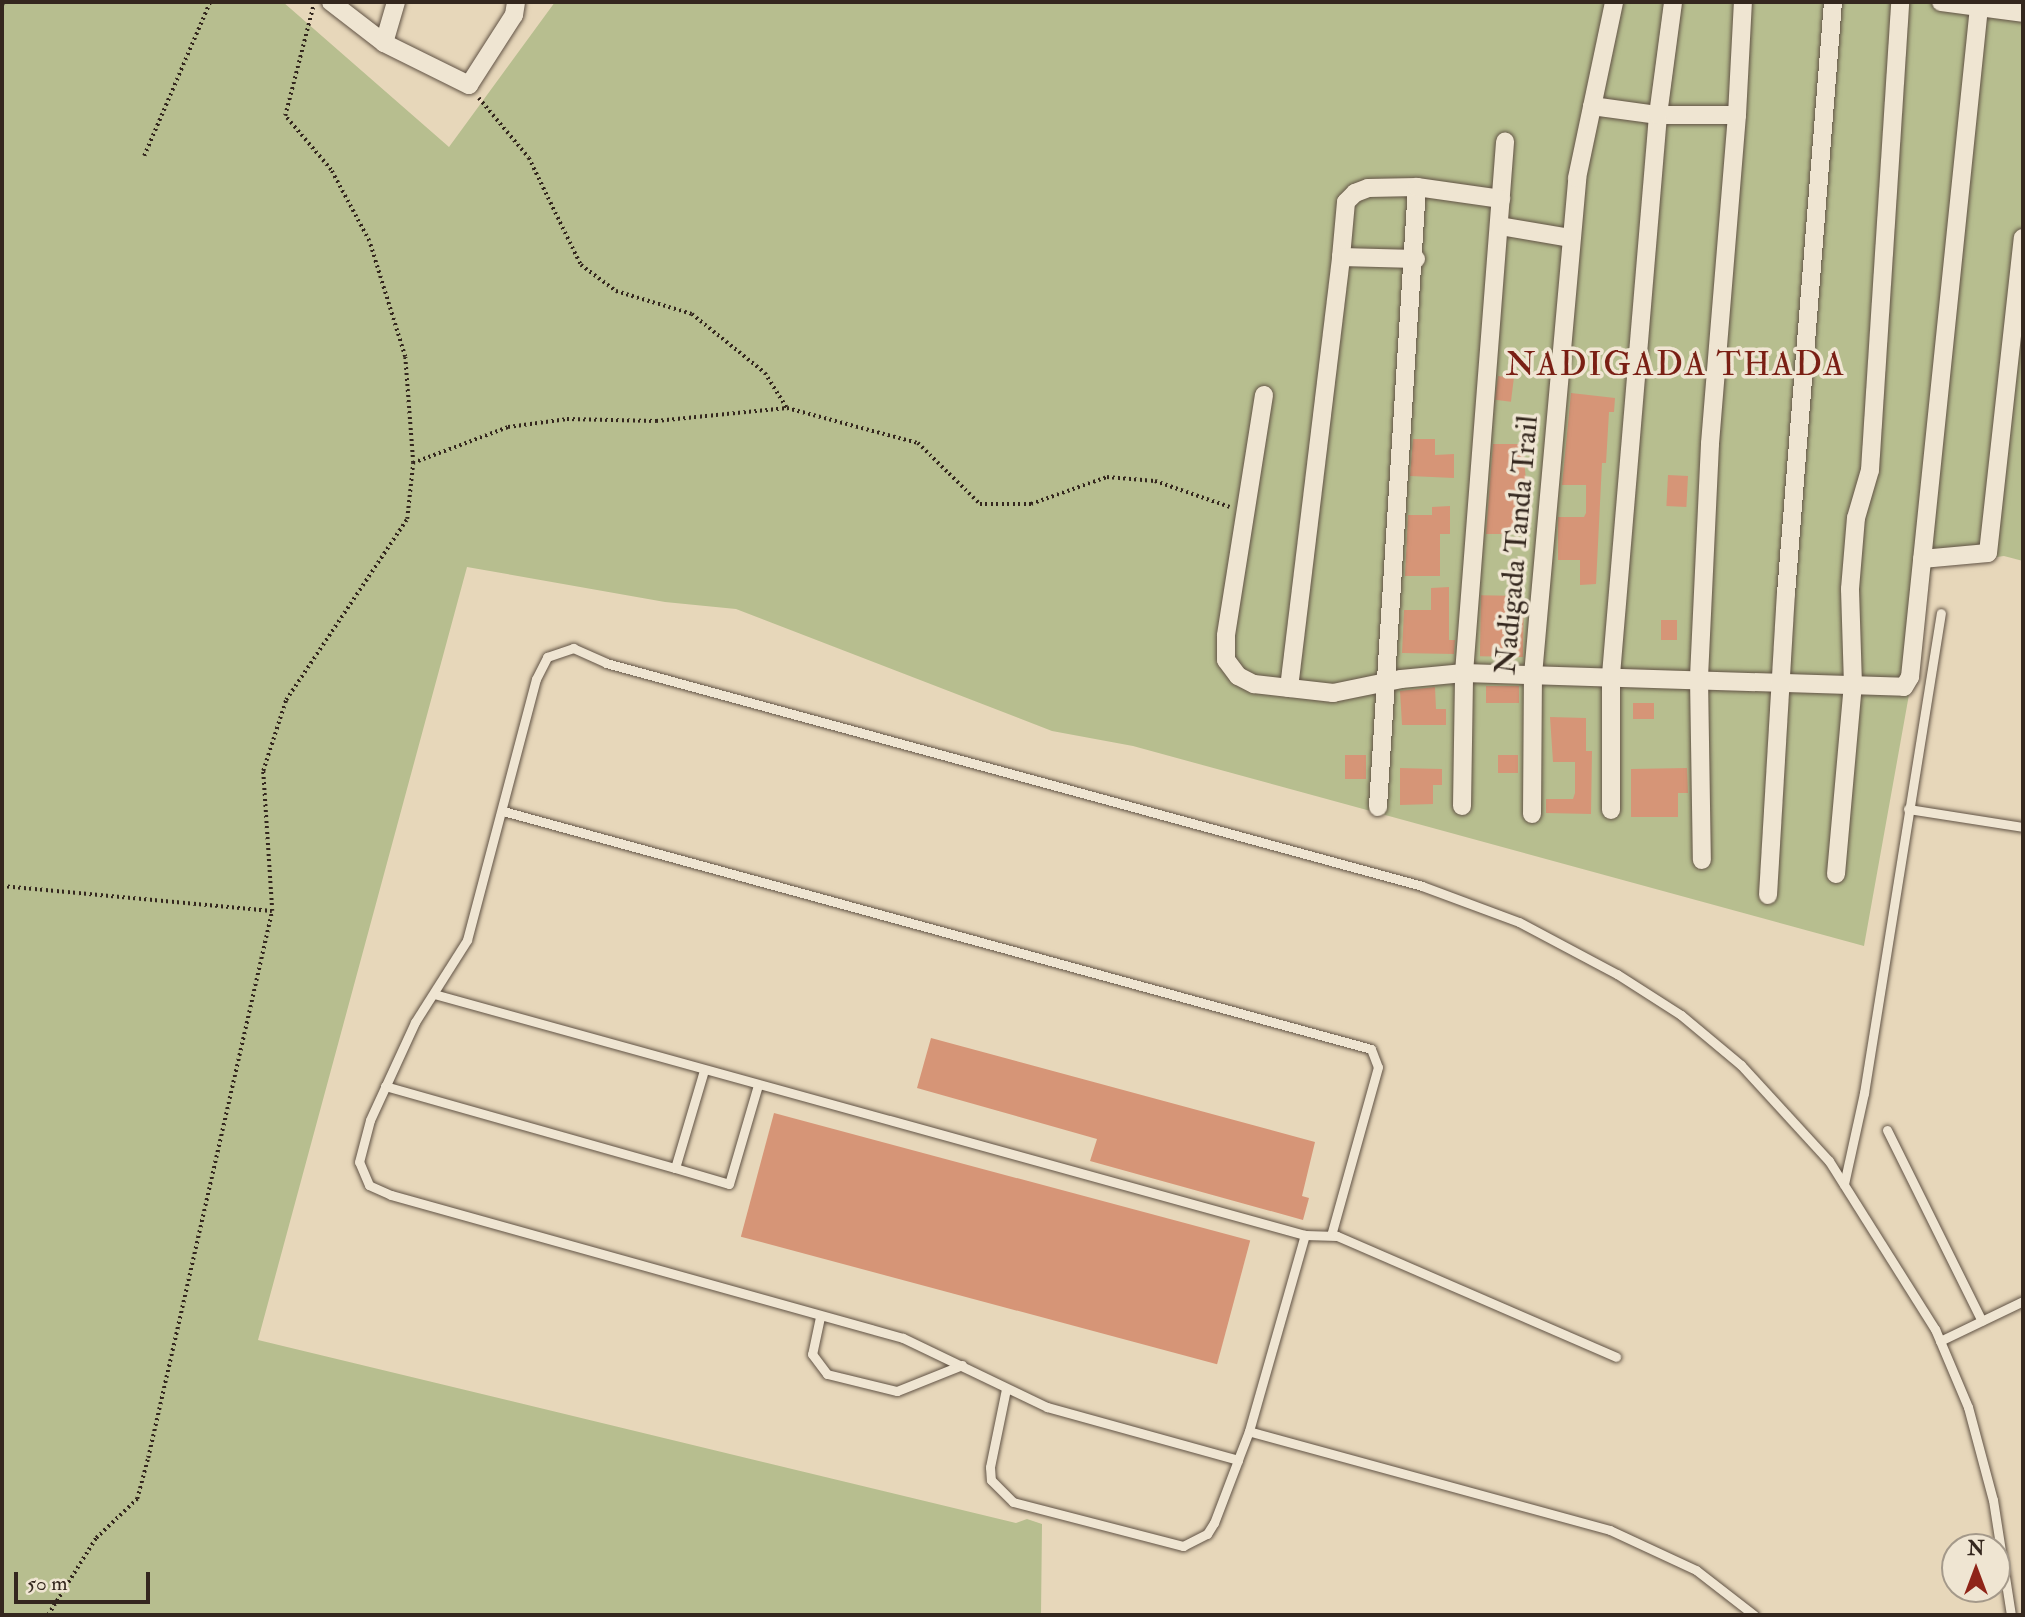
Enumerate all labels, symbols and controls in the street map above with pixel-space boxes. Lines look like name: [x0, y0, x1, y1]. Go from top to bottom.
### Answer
district label: NADIGADA THADA: [1508, 345, 1844, 385]
street label: Nadigada Tanda Trail: [1488, 414, 1546, 676]
north arrow: [1941, 1533, 2011, 1603]
text: N: [1967, 1537, 1985, 1561]
scale bar: [18, 1558, 154, 1602]
text: 50 m: [27, 1570, 68, 1597]

